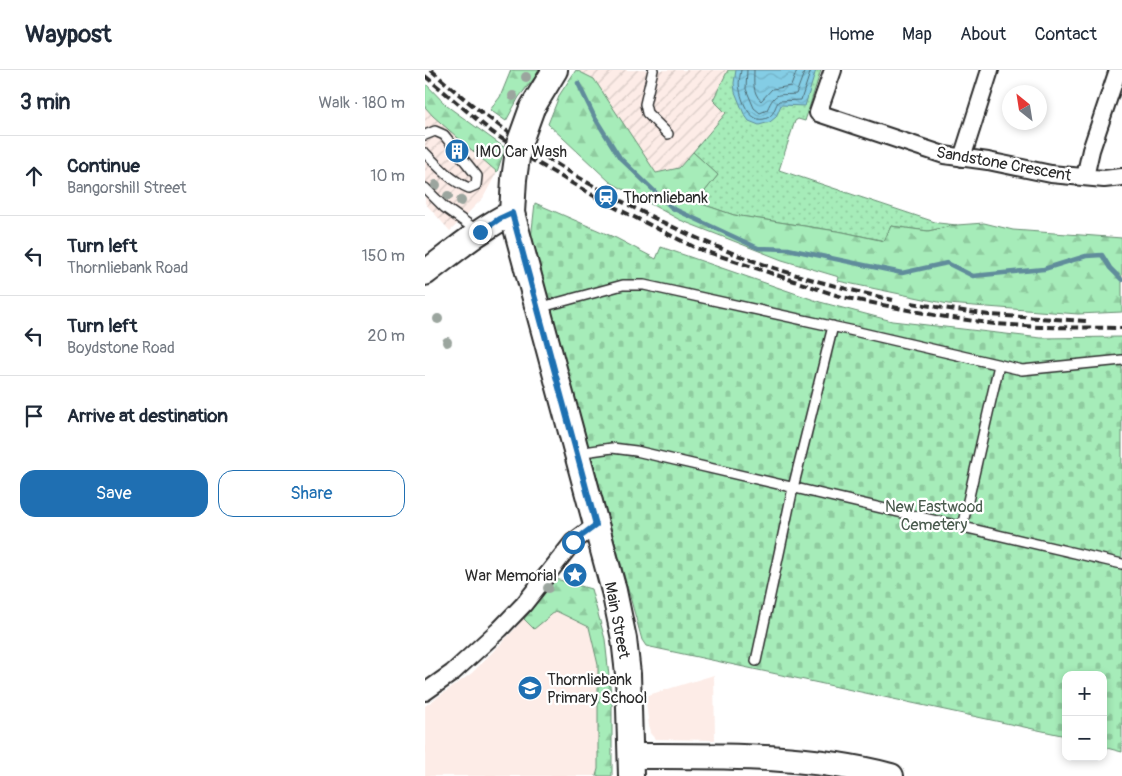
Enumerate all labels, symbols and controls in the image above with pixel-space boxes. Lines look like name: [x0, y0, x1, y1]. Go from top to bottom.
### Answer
text: Waypost: [25, 20, 112, 49]
text: Home: [829, 23, 874, 46]
text: Map: [902, 23, 932, 46]
text: About: [960, 23, 1006, 46]
text: Contact: [1034, 23, 1097, 46]
north arrow: [1002, 85, 1047, 130]
text: 3 min: [20, 89, 70, 116]
text: Walk · 180 m: [318, 93, 405, 113]
building icon: IMO Car Wash: [444, 138, 470, 164]
place label: IMO Car Wash: [475, 142, 567, 162]
street label: Sandstone Crescent: [935, 142, 1074, 186]
text: Continue: [67, 154, 140, 178]
icon: ahead: [20, 162, 48, 190]
text: 10 m: [370, 166, 405, 186]
text: Bangorshill Street: [67, 178, 187, 198]
station icon: Thornliebank: [593, 184, 619, 210]
place label: Thornliebank: [623, 188, 708, 208]
route end: [469, 221, 492, 244]
text: Turn left: [67, 234, 137, 258]
icon: left: [20, 242, 48, 270]
text: 150 m: [361, 246, 405, 266]
text: Thornliebank Road: [67, 258, 188, 278]
text: Turn left: [67, 314, 137, 338]
icon: left: [20, 322, 48, 350]
text: 20 m: [367, 326, 405, 346]
text: Boydstone Road: [67, 338, 175, 358]
icon: arrive: [20, 402, 48, 430]
text: Arrive at destination: [67, 404, 228, 428]
button: Save: [20, 470, 208, 517]
button: Share: [218, 470, 405, 517]
park label: New Eastwood Cemetery: [885, 497, 983, 535]
route start: [562, 531, 585, 554]
place icon: War Memorial: [562, 562, 588, 588]
place label: War Memorial: [465, 566, 557, 586]
street label: Main Street: [600, 580, 634, 661]
place label: Thornliebank Primary School: [547, 670, 647, 708]
map controls: [1062, 671, 1107, 761]
button: +: [1062, 671, 1107, 716]
school or university icon: Thornliebank Primary School: [517, 675, 543, 701]
button: −: [1062, 716, 1107, 761]

